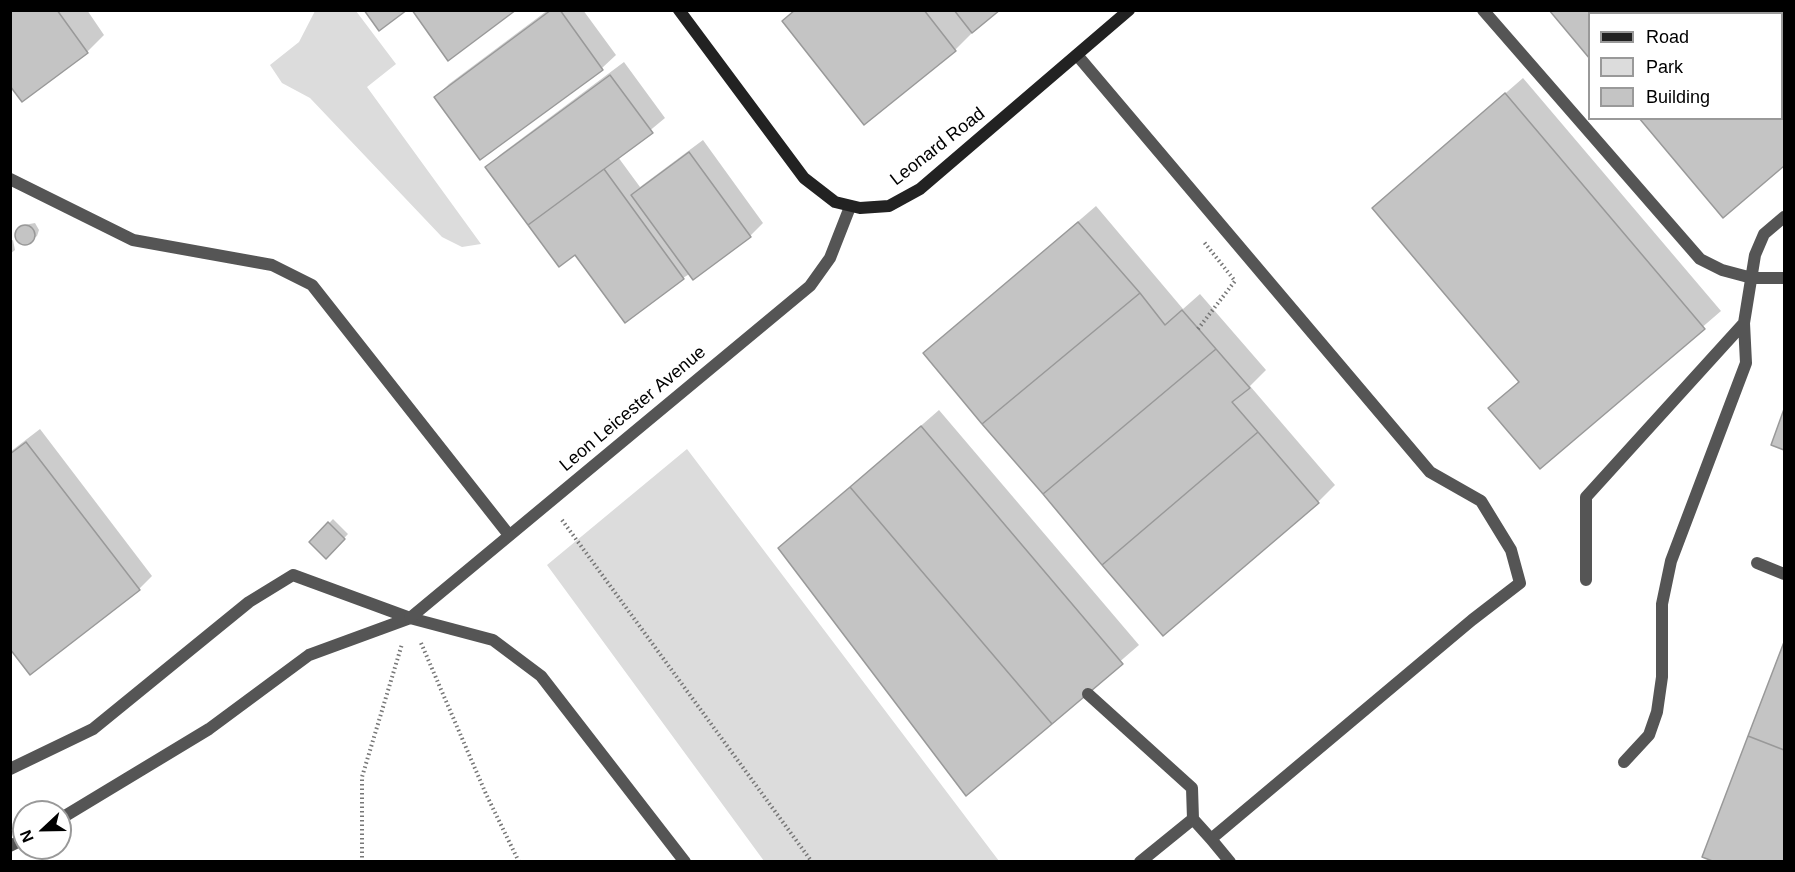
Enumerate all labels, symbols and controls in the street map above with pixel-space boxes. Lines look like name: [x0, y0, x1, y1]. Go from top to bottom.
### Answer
legend: [1588, 12, 1783, 120]
text: Road: [1646, 27, 1689, 47]
text: Park: [1646, 57, 1683, 77]
text: Building: [1646, 87, 1710, 107]
street label: Leonard Road: [886, 103, 990, 191]
street label: Leon Leicester Avenue: [556, 342, 710, 476]
north arrow: [12, 800, 72, 860]
text: N: [17, 828, 37, 845]

